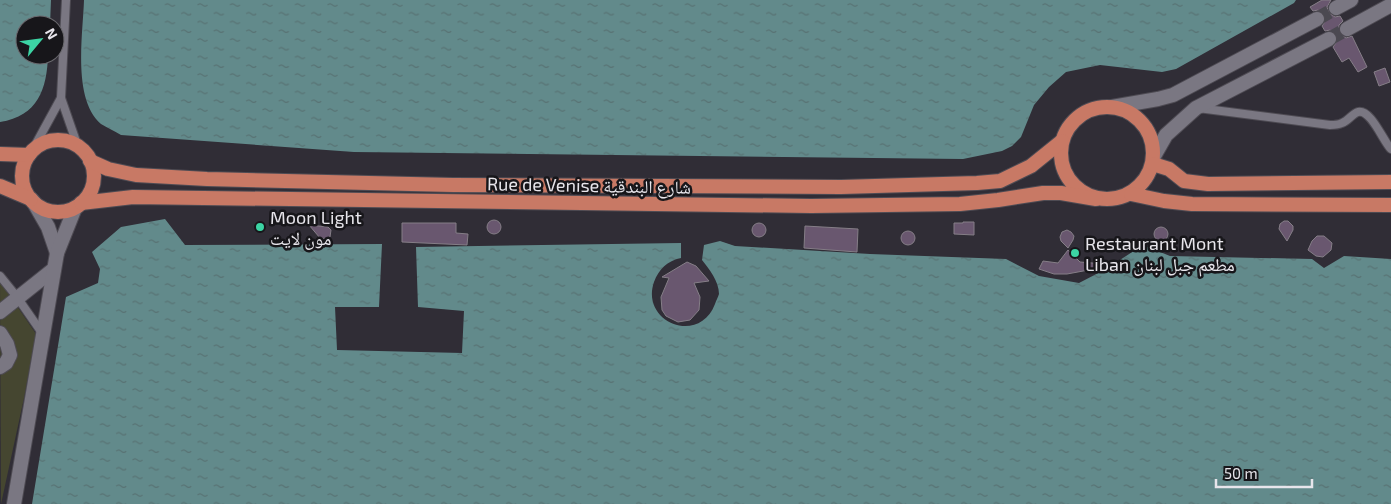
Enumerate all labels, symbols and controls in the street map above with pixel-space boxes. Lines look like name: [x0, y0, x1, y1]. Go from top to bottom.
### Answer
north arrow: [15, 15, 65, 65]
text: N: [42, 25, 62, 42]
street label: Rue de Venise شارع البندقية: [487, 172, 691, 199]
place label: Moon Light مون لايت: [270, 206, 362, 250]
marker: Moon Light مون لايت: [254, 221, 266, 233]
place label: Restaurant Mont Liban مطعم جبل لبنان: [1085, 232, 1235, 277]
marker: Restaurant Mont Liban مطعم جبل لبنان: [1069, 247, 1081, 259]
scale bar: [1216, 456, 1312, 488]
text: 50 m: [1224, 464, 1258, 482]

